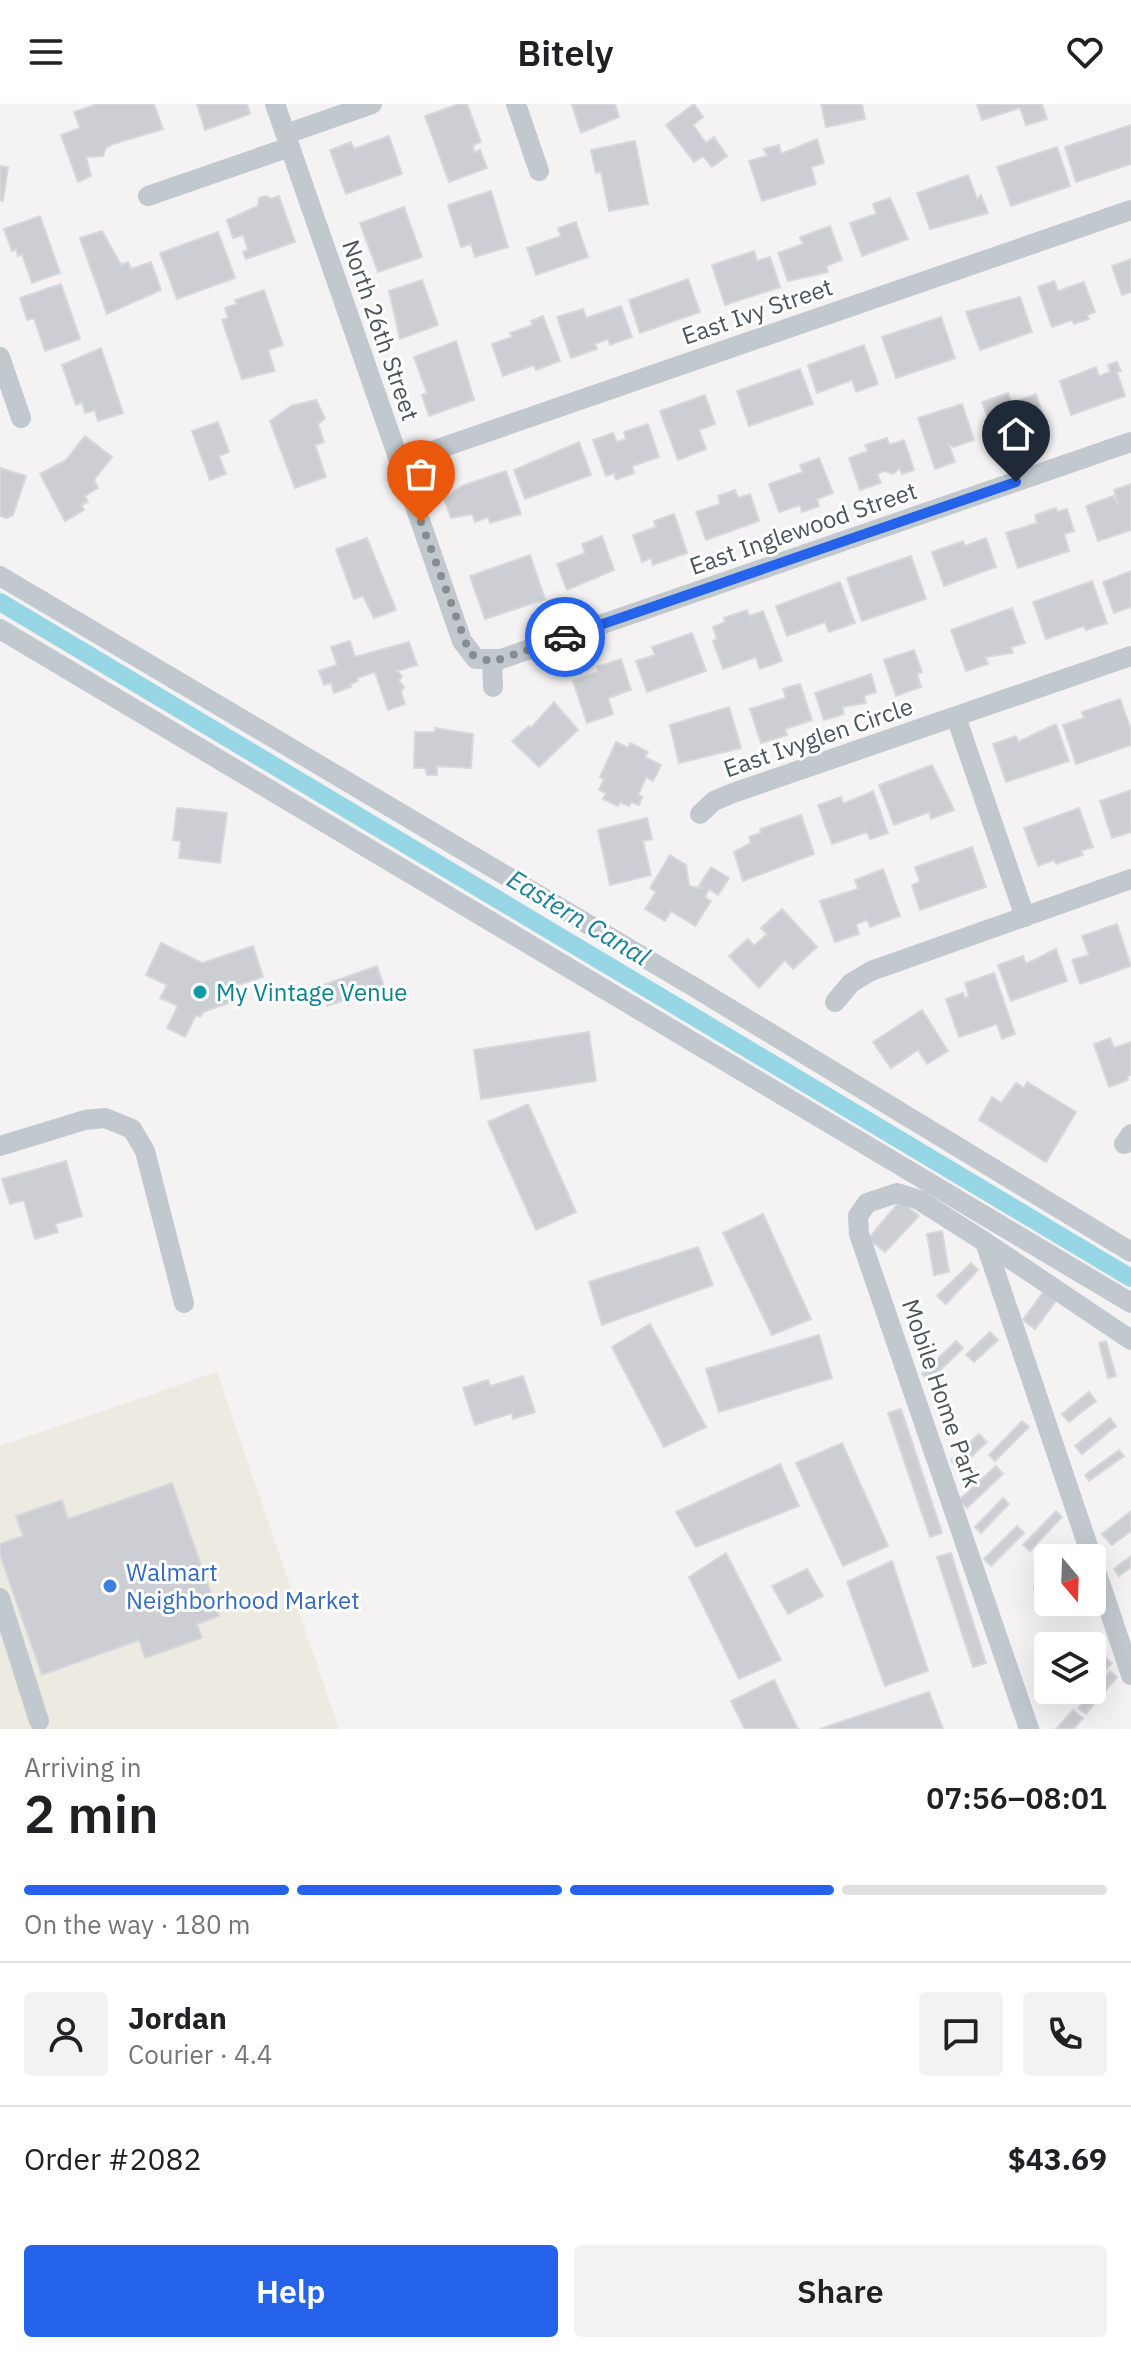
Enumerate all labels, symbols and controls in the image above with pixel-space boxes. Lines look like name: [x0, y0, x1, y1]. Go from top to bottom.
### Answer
text: Bitely: [517, 29, 614, 76]
icon: menu: [24, 30, 68, 74]
icon: heart: [1063, 30, 1107, 74]
street label: North 26th Street: [335, 235, 427, 425]
street label: East Ivy Street: [677, 270, 837, 352]
pin: [982, 400, 1050, 482]
icon: home: [994, 412, 1038, 456]
pin: [387, 440, 455, 522]
icon: bag: [399, 452, 443, 496]
street label: East Inglewood Street: [685, 474, 921, 582]
courier: [525, 597, 605, 677]
icon: car: [543, 615, 587, 659]
street label: East Ivyglen Circle: [719, 690, 917, 784]
water label: Eastern Canal: [501, 861, 657, 973]
place label: My Vintage Venue: [216, 976, 408, 1008]
marker: My Vintage Venue: [191, 983, 209, 1001]
street label: Mobile Home Park: [895, 1295, 989, 1492]
north arrow: [1034, 1544, 1106, 1616]
map controls: [1034, 1544, 1106, 1704]
place label: Walmart Neighborhood Market: [126, 1556, 360, 1616]
marker: Walmart Neighborhood Market: [101, 1577, 119, 1595]
button: layers: [1034, 1632, 1106, 1704]
text: Arriving in: [24, 1750, 141, 1784]
text: 07:56–08:01: [926, 1778, 1107, 1817]
text: 2 min: [24, 1780, 159, 1847]
text: On the way · 180 m: [24, 1907, 250, 1941]
button: person: [24, 1992, 108, 2076]
button: chat: [919, 1992, 1003, 2076]
button: phone: [1023, 1992, 1107, 2076]
text: Jordan: [128, 1998, 227, 2037]
text: Courier · 4.4: [128, 2037, 272, 2071]
text: Order #2082: [24, 2139, 201, 2178]
text: $43.69: [1008, 2139, 1107, 2178]
button: Help: [24, 2245, 558, 2337]
button: Share: [574, 2245, 1107, 2337]

